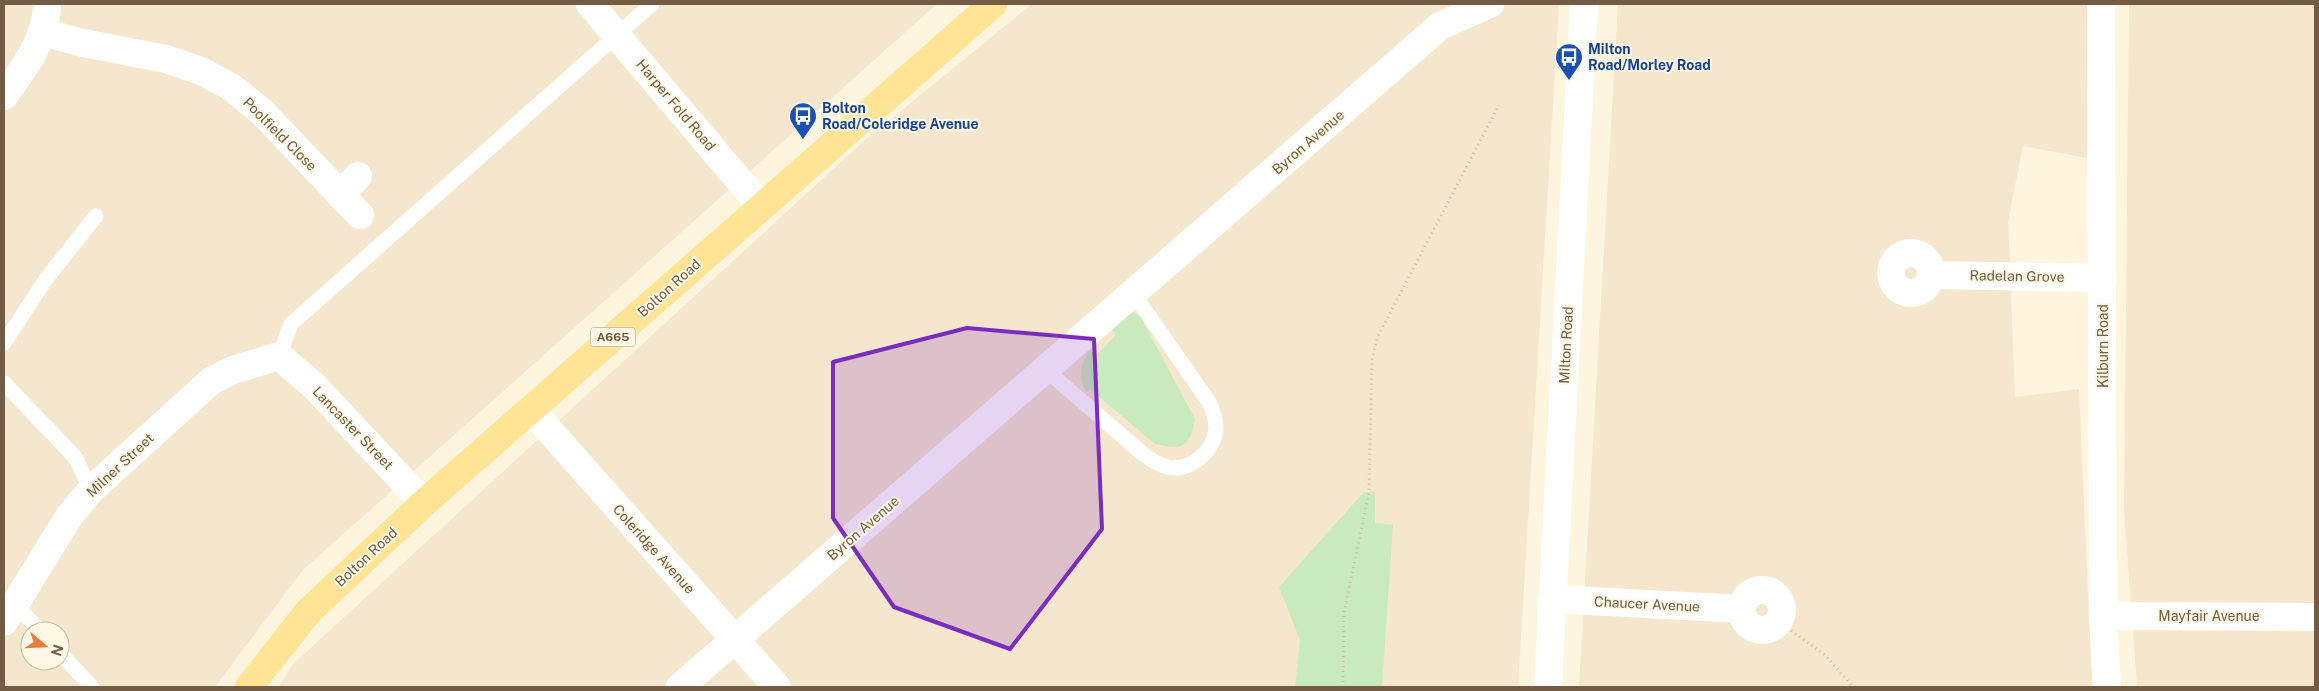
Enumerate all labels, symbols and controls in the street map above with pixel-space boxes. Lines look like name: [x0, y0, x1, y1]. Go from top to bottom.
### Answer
place label: Milton Road/Morley Road: [1588, 41, 1711, 73]
bus stop icon: Milton Road/Morley Road: [1554, 42, 1584, 81]
street label: Harper Fold Road: [633, 56, 719, 154]
street label: Poolfield Close: [240, 94, 320, 174]
place label: Bolton Road/Coleridge Avenue: [822, 100, 978, 132]
bus stop icon: Bolton Road/Coleridge Avenue: [788, 101, 818, 140]
street label: Byron Avenue: [1269, 107, 1347, 177]
street label: Bolton Road: [634, 256, 704, 320]
street label: Radelan Grove: [1969, 267, 2065, 285]
street label: Kilburn Road: [2095, 304, 2111, 388]
street label: Milton Road: [1556, 306, 1576, 384]
road number: A665: [590, 328, 636, 347]
street label: Lancaster Street: [309, 383, 397, 473]
street label: Milner Street: [83, 430, 157, 500]
street label: Byron Avenue: [824, 493, 902, 563]
street label: Coleridge Avenue: [610, 501, 698, 597]
street label: Bolton Road: [332, 524, 400, 590]
street label: Chaucer Avenue: [1594, 593, 1700, 615]
street label: Mayfair Avenue: [2158, 608, 2260, 624]
north arrow: [20, 621, 70, 671]
text: N: [48, 642, 67, 658]

